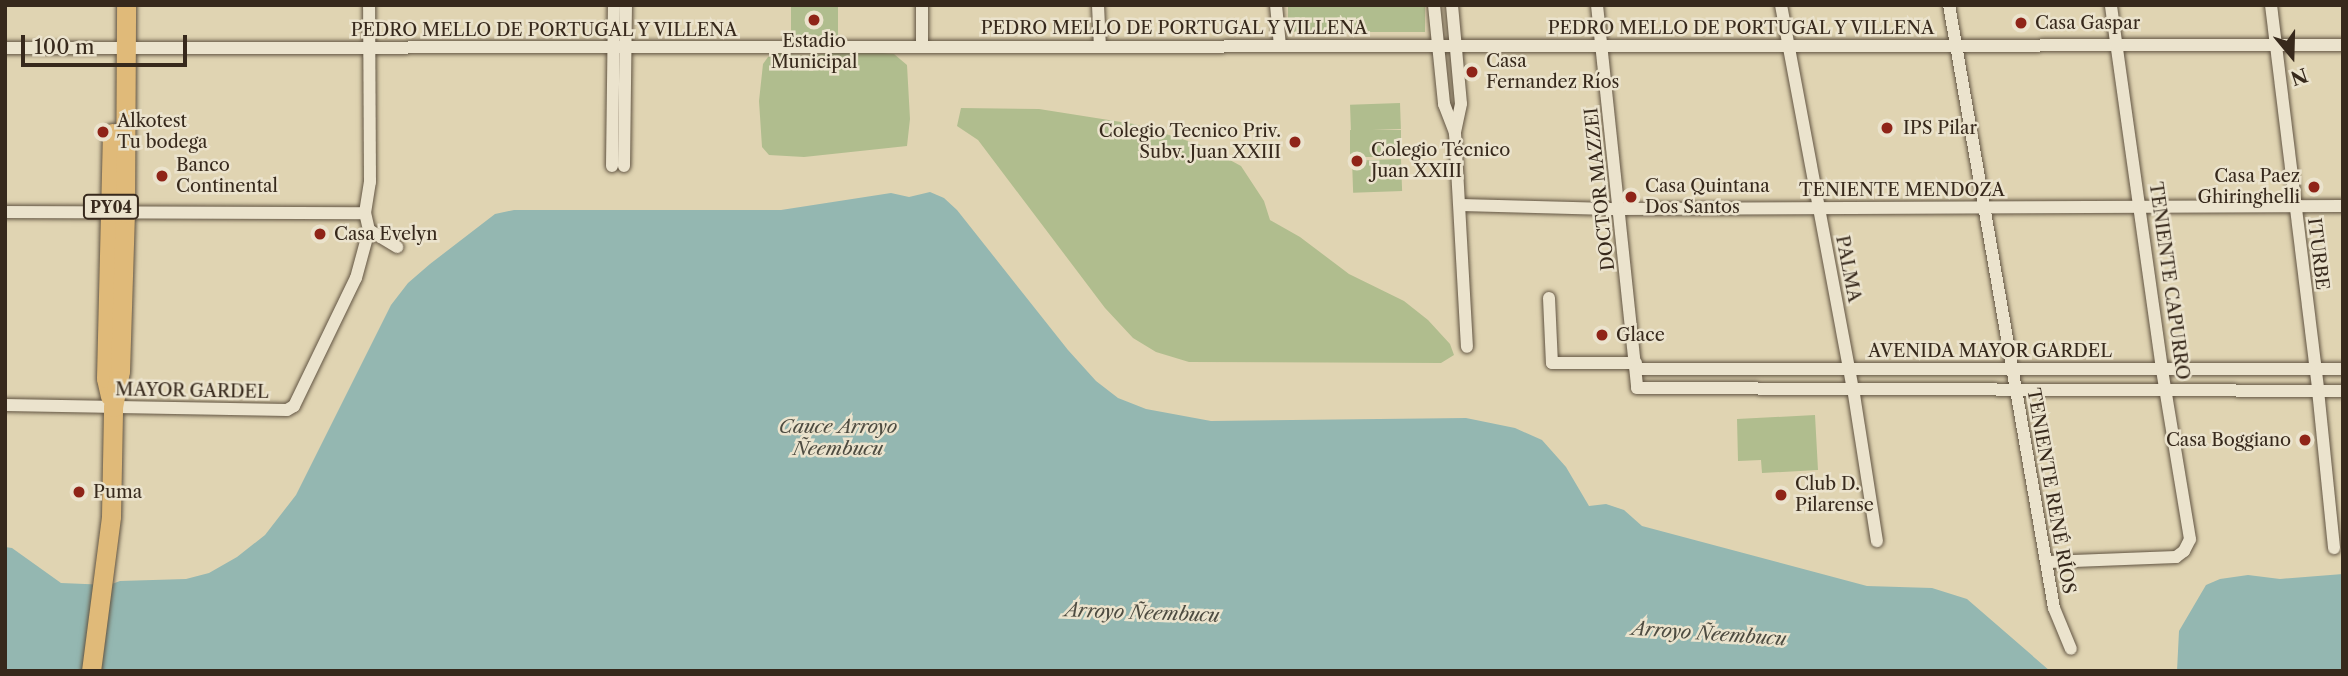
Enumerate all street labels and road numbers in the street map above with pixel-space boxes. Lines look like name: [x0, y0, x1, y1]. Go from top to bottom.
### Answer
street label: PEDRO MELLO DE PORTUGAL Y VILLENA: [979, 17, 1369, 39]
street label: PEDRO MELLO DE PORTUGAL Y VILLENA: [1546, 17, 1936, 39]
street label: PEDRO MELLO DE PORTUGAL Y VILLENA: [349, 19, 739, 41]
street label: DOCTOR MAZZEI: [1581, 106, 1619, 272]
street label: TENIENTE MENDOZA: [1799, 179, 2005, 201]
street label: TENIENTE CAPURRO: [2144, 181, 2194, 381]
road number: PY04: [81, 195, 141, 220]
street label: ITURBE: [2303, 217, 2333, 291]
street label: PALMA: [1831, 234, 1865, 304]
street label: AVENIDA MAYOR GARDEL: [1867, 340, 2113, 362]
street label: MAYOR GARDEL: [115, 379, 269, 403]
street label: TENIENTE RENÉ RÍOS: [2022, 386, 2080, 596]

